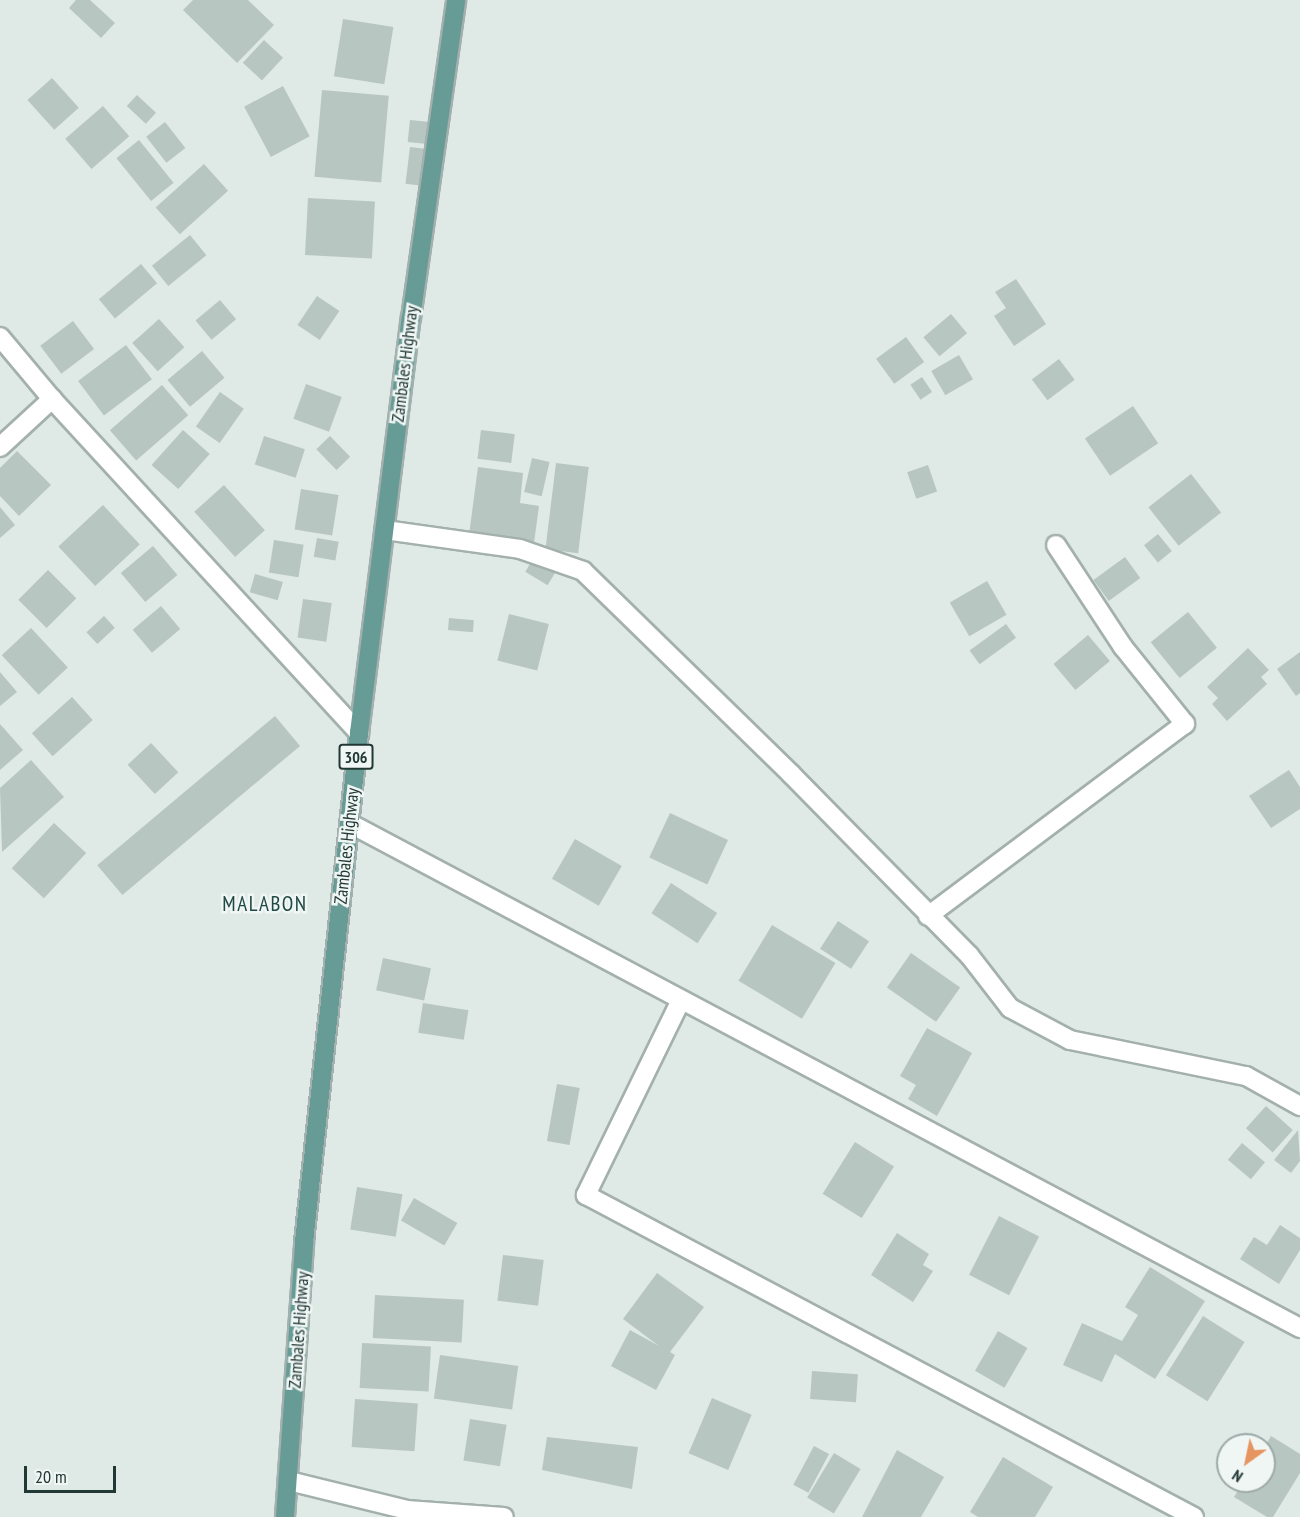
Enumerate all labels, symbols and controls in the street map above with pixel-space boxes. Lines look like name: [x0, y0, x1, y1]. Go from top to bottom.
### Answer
street label: Zambales Highway: [387, 305, 423, 423]
road number: 306: [338, 744, 374, 770]
street label: Zambales Highway: [330, 787, 364, 905]
district label: MALABON: [222, 891, 308, 917]
street label: Zambales Highway: [284, 1271, 314, 1389]
north arrow: [1216, 1433, 1276, 1493]
scale bar: [27, 1454, 118, 1492]
text: 20 m: [35, 1465, 67, 1488]
text: N: [1228, 1466, 1246, 1487]

